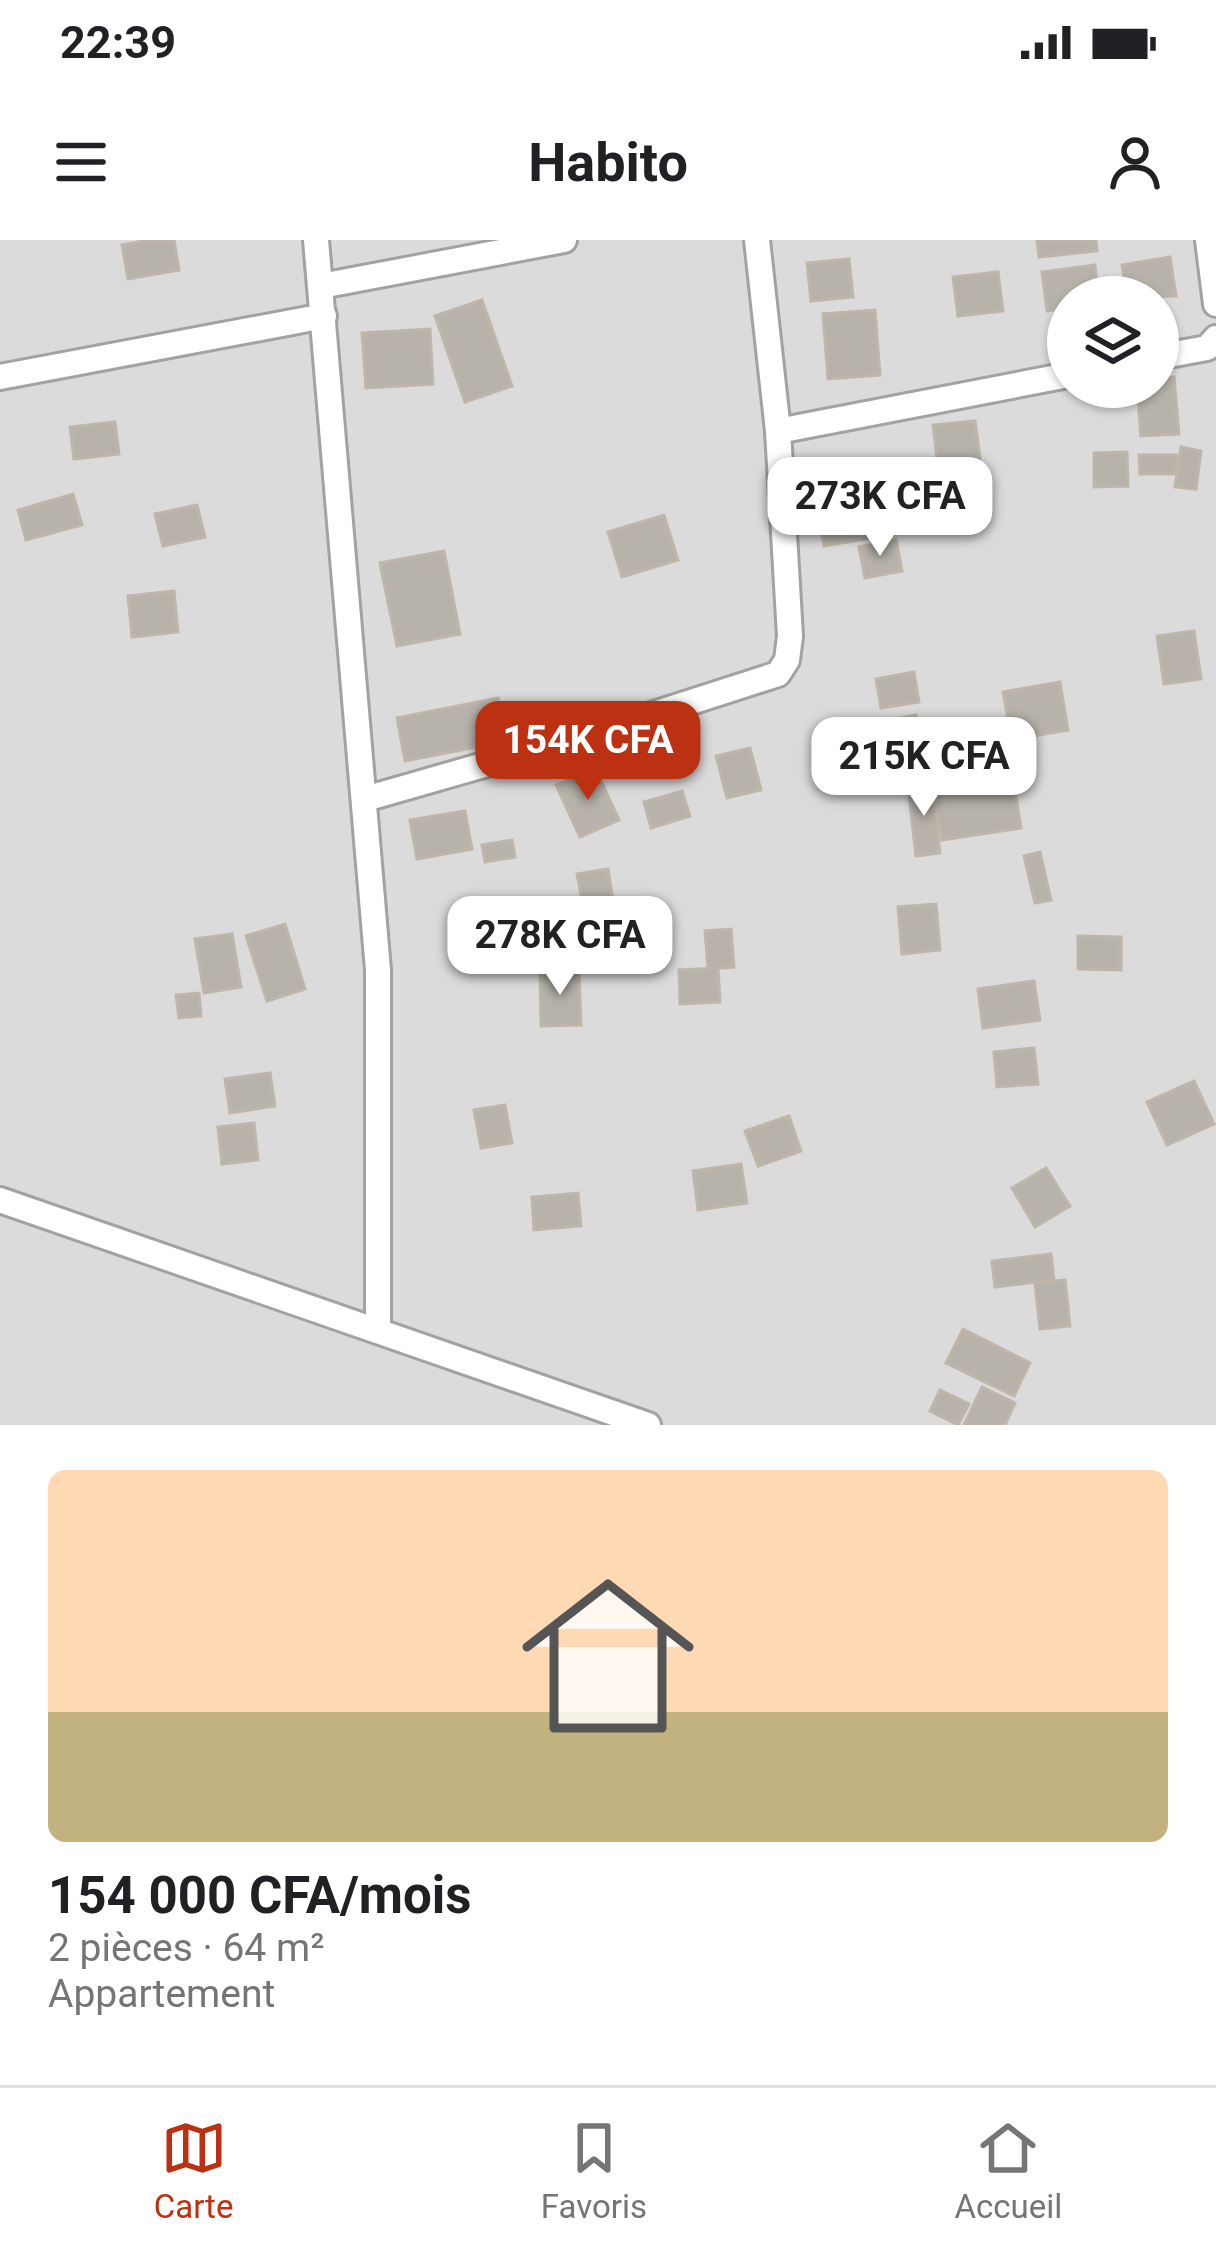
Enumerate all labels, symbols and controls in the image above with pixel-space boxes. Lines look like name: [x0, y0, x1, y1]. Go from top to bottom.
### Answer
text: 22:39: [60, 16, 176, 69]
icon: menu: [48, 129, 114, 195]
icon: person: [1102, 129, 1168, 195]
text: Habito: [528, 131, 688, 194]
map controls: [1047, 276, 1179, 408]
button: layers: [1047, 276, 1179, 408]
pin: 273K CFA: [756, 457, 1004, 559]
text: 273K CFA: [794, 473, 966, 519]
pin: 154K CFA: [464, 701, 712, 803]
text: 154K CFA: [502, 717, 674, 763]
pin: 215K CFA: [800, 717, 1048, 819]
text: 215K CFA: [838, 733, 1010, 779]
pin: 278K CFA: [436, 896, 684, 998]
text: 278K CFA: [474, 912, 646, 958]
icon: home: [500, 1548, 716, 1764]
text: 154 000 CFA/mois: [48, 1866, 472, 1925]
text: 2 pièces · 64 m²: [48, 1925, 324, 1971]
text: Appartement: [48, 1971, 275, 2017]
tab: Carte: [154, 2115, 233, 2226]
tab: Favoris: [541, 2115, 647, 2226]
tab: Accueil: [954, 2115, 1062, 2226]

